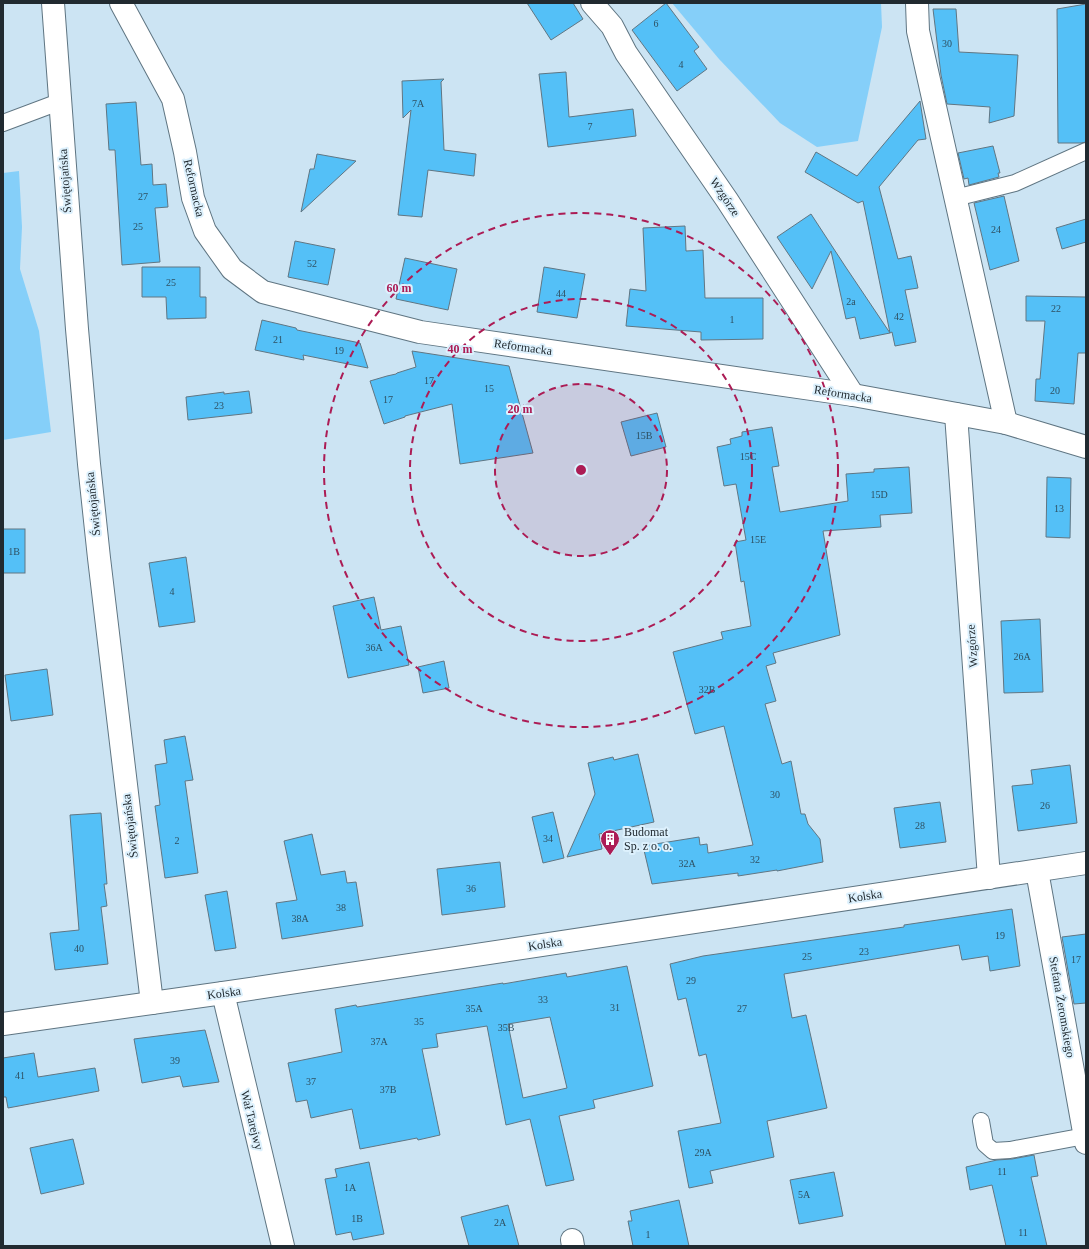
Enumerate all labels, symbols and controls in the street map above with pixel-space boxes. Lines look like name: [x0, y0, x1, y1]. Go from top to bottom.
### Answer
house number: 6: [654, 18, 659, 29]
house number: 30: [942, 38, 952, 49]
house number: 4: [679, 59, 684, 70]
house number: 7A: [412, 98, 425, 109]
house number: 7: [588, 121, 593, 132]
street label: Świętojańska: [56, 148, 74, 213]
street label: Reformacka: [181, 158, 208, 219]
street label: Wzgórze: [707, 175, 743, 219]
house number: 27: [138, 191, 148, 202]
house number: 25: [133, 221, 143, 232]
house number: 24: [991, 224, 1001, 235]
house number: 52: [307, 258, 317, 269]
house number: 25: [166, 277, 176, 288]
text: 60 m: [387, 281, 412, 295]
house number: 44: [556, 288, 566, 299]
house number: 2a: [846, 296, 856, 307]
house number: 22: [1051, 303, 1061, 314]
house number: 42: [894, 311, 904, 322]
house number: 1: [730, 314, 735, 325]
house number: 21: [273, 334, 283, 345]
street label: Reformacka: [493, 336, 554, 358]
text: 40 m: [448, 342, 473, 356]
house number: 19: [334, 345, 344, 356]
house number: 17: [424, 375, 434, 386]
street label: Reformacka: [813, 382, 874, 406]
house number: 15: [484, 383, 494, 394]
house number: 20: [1050, 385, 1060, 396]
house number: 17: [383, 394, 393, 405]
house number: 23: [214, 400, 224, 411]
text: 20 m: [508, 402, 533, 416]
house number: 15B: [636, 430, 653, 441]
house number: 15C: [740, 451, 757, 462]
centre of rings: [574, 463, 588, 477]
street label: Świętojańska: [83, 471, 103, 537]
house number: 15D: [870, 489, 888, 500]
house number: 13: [1054, 503, 1064, 514]
house number: 15E: [750, 534, 766, 545]
house number: 1B: [8, 546, 20, 557]
house number: 4: [170, 586, 175, 597]
street label: Wzgórze: [964, 624, 980, 668]
house number: 36A: [365, 642, 383, 653]
house number: 26A: [1013, 651, 1031, 662]
house number: 32B: [699, 684, 716, 695]
house number: 30: [770, 789, 780, 800]
street label: Świętojańska: [119, 793, 141, 859]
house number: 26: [1040, 800, 1050, 811]
house number: 28: [915, 820, 925, 831]
place label: Budomat Sp. z o. o.: [624, 825, 672, 853]
building icon: Budomat Sp. z o. o.: [599, 828, 621, 856]
house number: 34: [543, 833, 553, 844]
house number: 2: [175, 835, 180, 846]
house number: 32: [750, 854, 760, 865]
house number: 32A: [678, 858, 696, 869]
house number: 36: [466, 883, 476, 894]
street label: Kolska: [847, 886, 884, 906]
house number: 38: [336, 902, 346, 913]
house number: 38A: [291, 913, 309, 924]
house number: 19: [995, 930, 1005, 941]
street label: Kolska: [527, 934, 564, 954]
house number: 40: [74, 943, 84, 954]
house number: 23: [859, 946, 869, 957]
house number: 25: [802, 951, 812, 962]
house number: 17: [1071, 954, 1081, 965]
street label: Stefana Żeromskiego: [1046, 955, 1078, 1059]
house number: 29: [686, 975, 696, 986]
street label: Kolska: [206, 984, 242, 1002]
house number: 33: [538, 994, 548, 1005]
house number: 31: [610, 1002, 620, 1013]
house number: 35A: [465, 1003, 483, 1014]
house number: 27: [737, 1003, 747, 1014]
house number: 35: [414, 1016, 424, 1027]
house number: 35B: [498, 1022, 515, 1033]
house number: 37A: [370, 1036, 388, 1047]
house number: 39: [170, 1055, 180, 1066]
house number: 41: [15, 1070, 25, 1081]
house number: 37: [306, 1076, 316, 1087]
house number: 37B: [380, 1084, 397, 1095]
street label: Wał Tarejwy: [238, 1089, 266, 1151]
house number: 29A: [694, 1147, 712, 1158]
house number: 11: [997, 1166, 1007, 1177]
house number: 1A: [344, 1182, 357, 1193]
house number: 5A: [798, 1189, 811, 1200]
house number: 1B: [351, 1213, 363, 1224]
house number: 2A: [494, 1217, 507, 1228]
house number: 11: [1018, 1227, 1028, 1238]
house number: 1: [646, 1229, 651, 1240]

